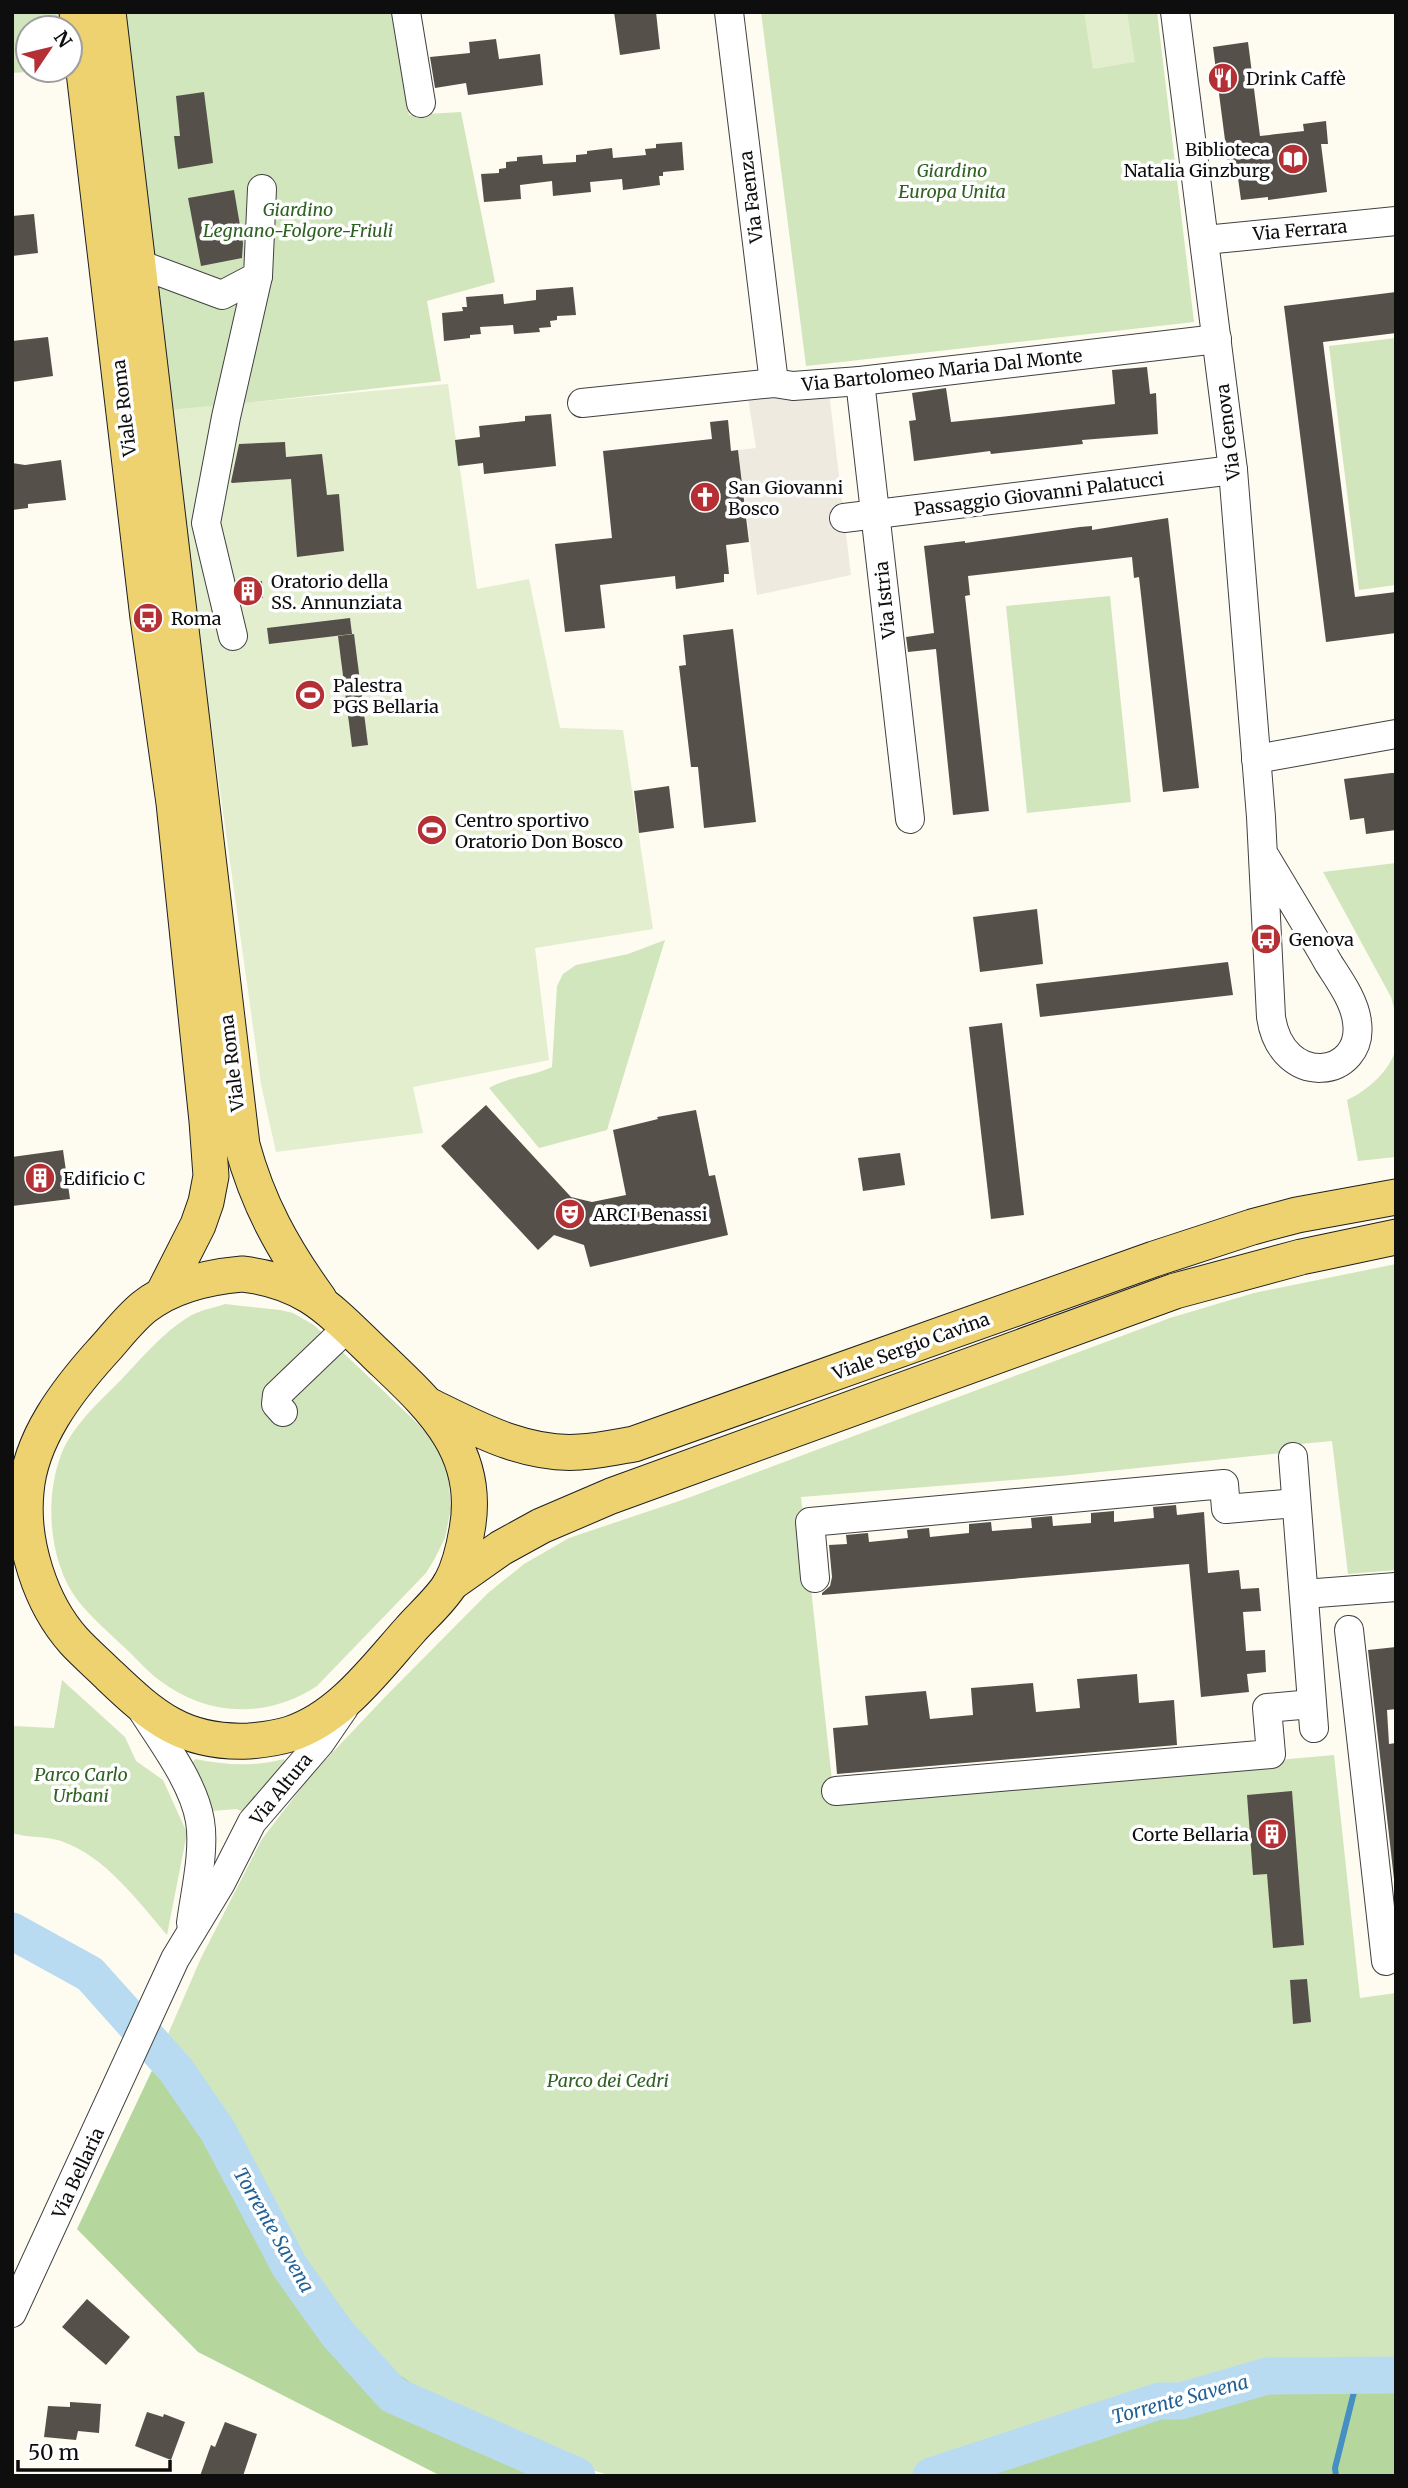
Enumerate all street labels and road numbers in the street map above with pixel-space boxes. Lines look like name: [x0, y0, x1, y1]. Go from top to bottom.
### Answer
street label: Via Faenza: [734, 149, 768, 245]
street label: Via Ferrara: [1251, 214, 1348, 246]
street label: Via Bartolomeo Maria Dal Monte: [800, 344, 1083, 396]
street label: Viale Roma: [107, 358, 141, 459]
street label: Via Genova: [1211, 382, 1245, 482]
street label: Passaggio Giovanni Palatucci: [913, 467, 1166, 521]
street label: Via Istria: [869, 560, 901, 641]
street label: Viale Roma: [215, 1013, 249, 1114]
street label: Viale Sergio Cavina: [828, 1307, 993, 1385]
street label: Via Altura: [244, 1748, 317, 1830]
street label: Via Bellaria: [46, 2123, 109, 2223]

